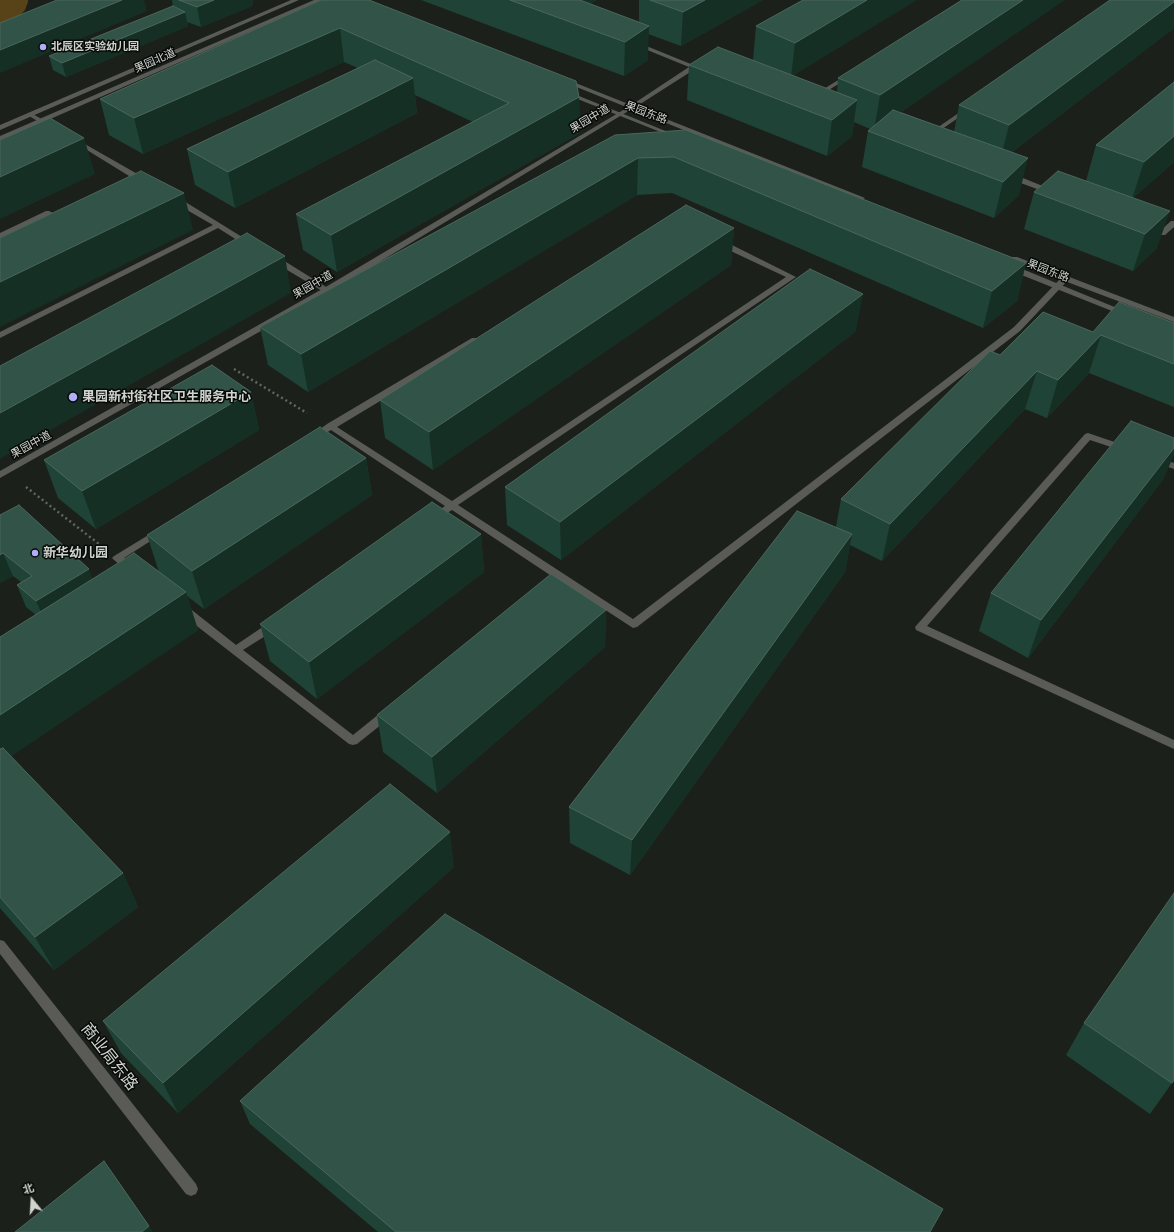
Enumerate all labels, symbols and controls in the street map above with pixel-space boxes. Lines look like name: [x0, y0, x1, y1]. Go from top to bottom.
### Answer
place label: 北辰区实验幼儿园: [51, 40, 139, 54]
marker: 北辰区实验幼儿园: [38, 42, 48, 52]
street label: 果园北道: [132, 46, 178, 76]
street label: 果园东路: [623, 99, 669, 127]
street label: 果园中道: [568, 102, 612, 136]
street label: 果园东路: [1025, 257, 1071, 285]
street label: 果园中道: [291, 268, 335, 302]
place label: 果园新村街社区卫生服务中心: [82, 389, 251, 405]
marker: 果园新村街社区卫生服务中心: [67, 391, 79, 403]
street label: 果园中道: [9, 429, 53, 461]
place label: 新华幼儿园: [43, 545, 108, 561]
marker: 新华幼儿园: [30, 548, 40, 558]
street label: 商业局东路: [77, 1020, 141, 1094]
text: 北: [21, 1179, 36, 1197]
north arrow: [12, 1180, 52, 1220]

